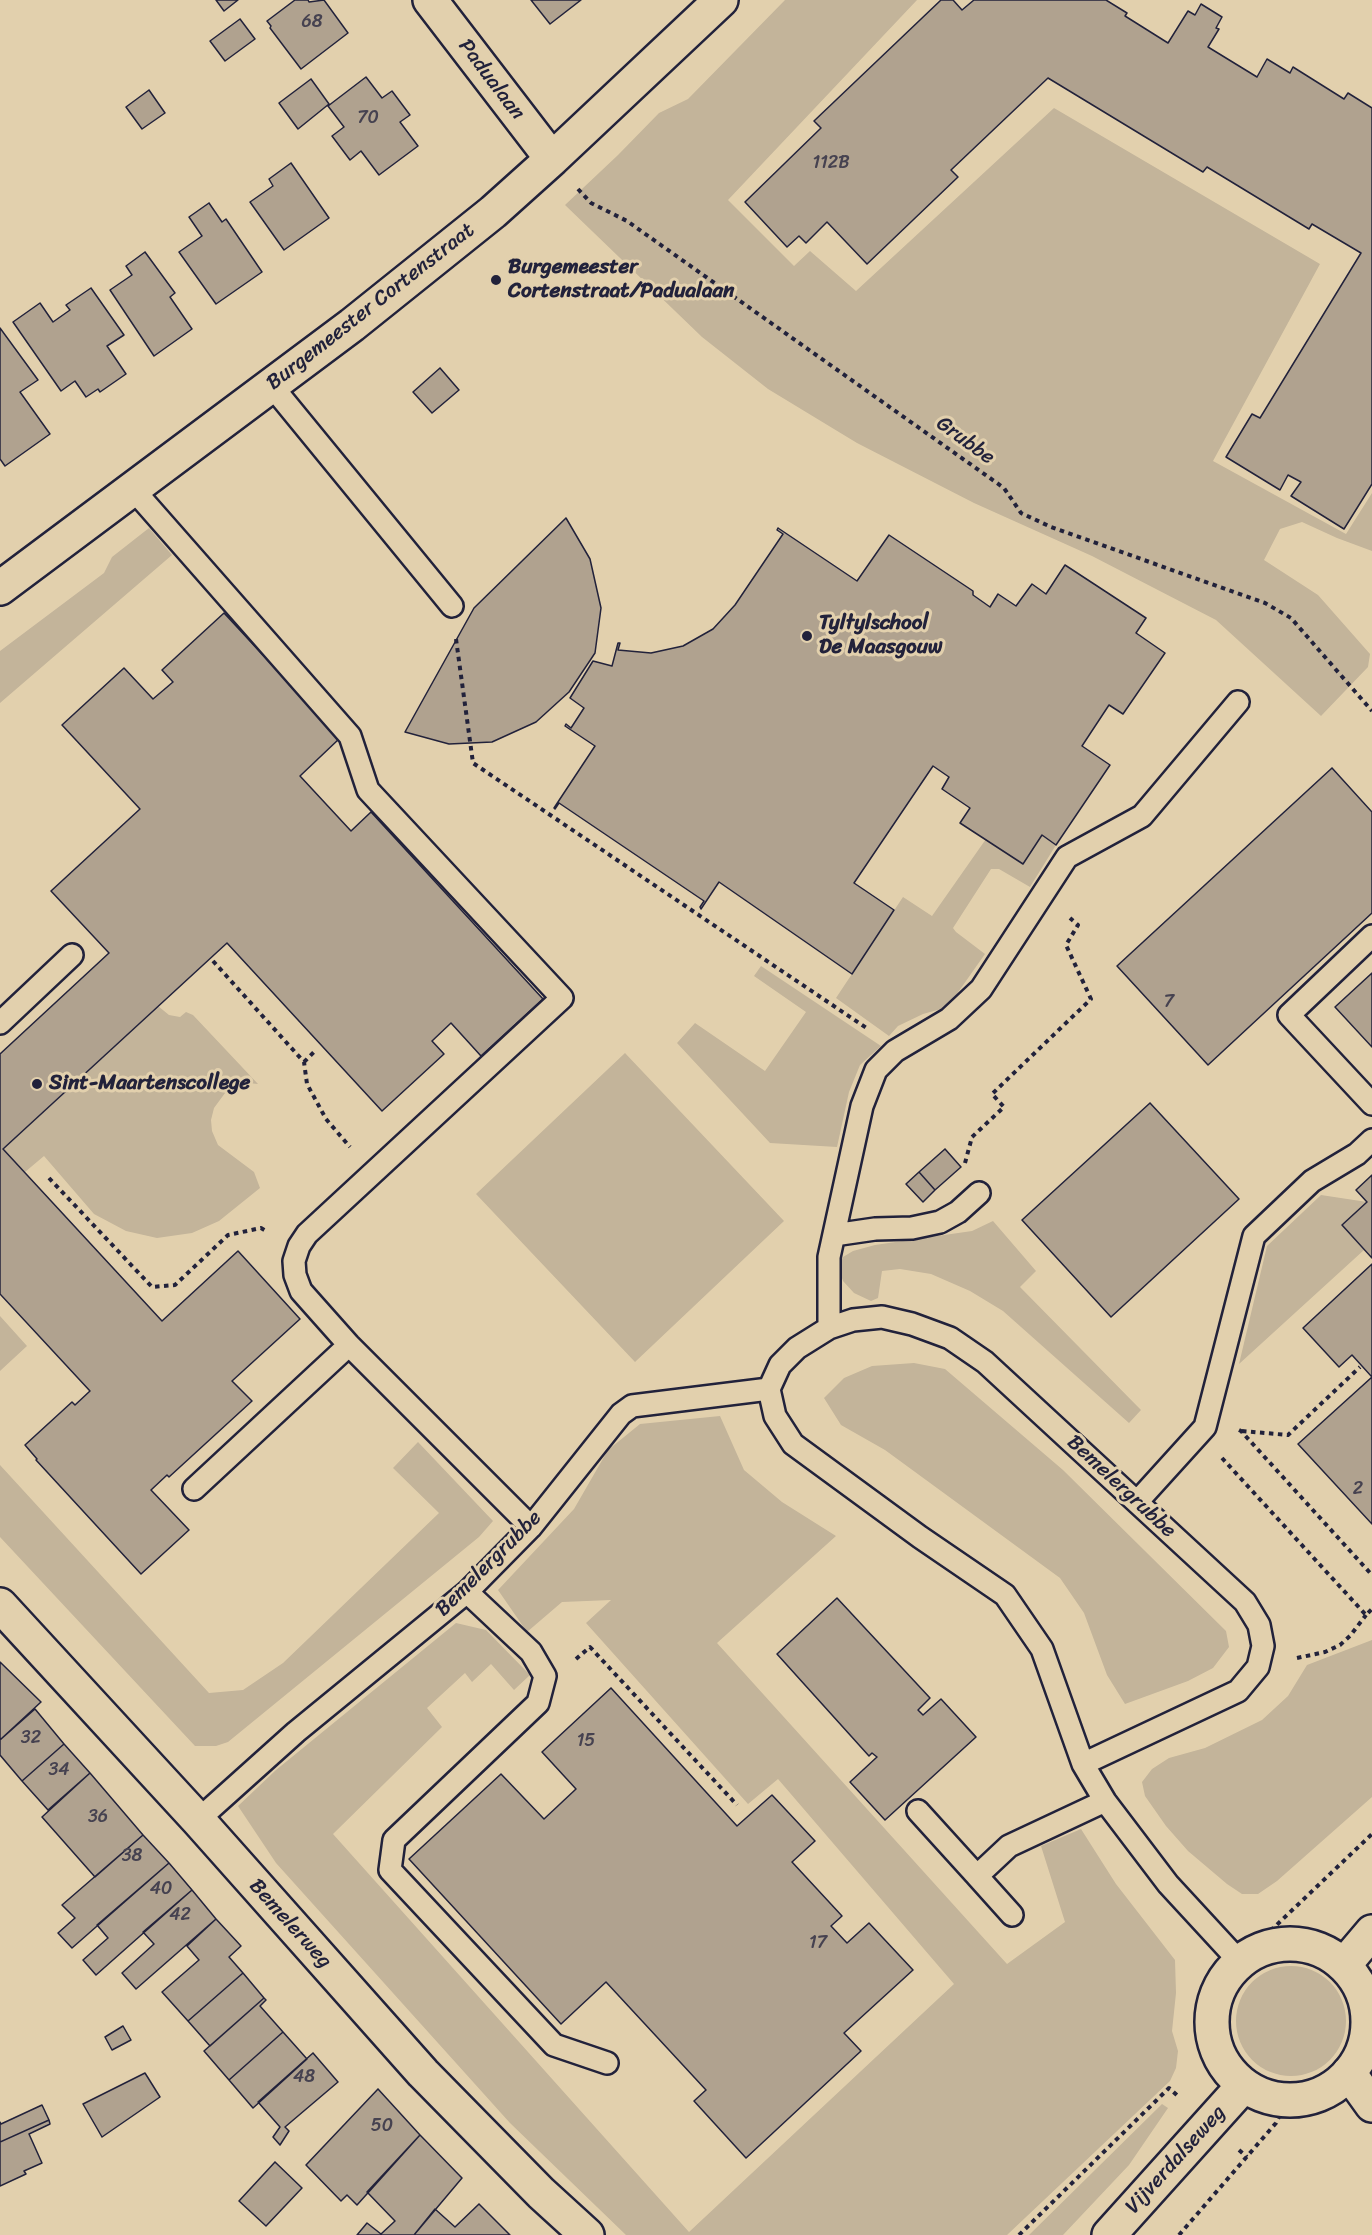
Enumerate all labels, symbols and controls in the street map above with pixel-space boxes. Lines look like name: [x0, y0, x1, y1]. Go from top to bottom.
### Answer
house number: 68: [301, 11, 323, 33]
street label: Padualaan: [452, 35, 530, 125]
house number: 70: [357, 107, 379, 129]
house number: 112B: [812, 152, 850, 174]
street label: Burgemeester Cortenstraat: [262, 218, 480, 396]
place label: Burgemeester Cortenstraat/Padualaan: [508, 255, 735, 305]
marker: Burgemeester Cortenstraat/Padualaan: [489, 273, 503, 287]
street label: Grubbe: [931, 411, 999, 471]
place label: Tyltylschool De Maasgouw: [819, 611, 942, 661]
marker: Tyltylschool De Maasgouw: [800, 629, 814, 643]
house number: 7: [1164, 991, 1174, 1013]
place label: Sint-Maartenscollege: [49, 1071, 250, 1097]
marker: Sint-Maartenscollege: [30, 1077, 44, 1091]
street label: Bemelergrubbe: [1061, 1430, 1181, 1544]
house number: 2: [1353, 1478, 1363, 1500]
street label: Bemelergrubbe: [431, 1506, 547, 1622]
house number: 32: [21, 1727, 41, 1749]
house number: 15: [577, 1730, 595, 1752]
house number: 34: [48, 1759, 70, 1781]
house number: 36: [88, 1806, 108, 1828]
house number: 38: [122, 1845, 142, 1867]
street label: Bemelerweg: [243, 1874, 337, 1974]
house number: 40: [150, 1878, 172, 1900]
house number: 42: [169, 1904, 191, 1926]
house number: 17: [809, 1932, 827, 1954]
house number: 48: [293, 2066, 315, 2088]
street label: Vijverdalseweg: [1121, 2101, 1231, 2219]
house number: 50: [371, 2115, 393, 2137]

